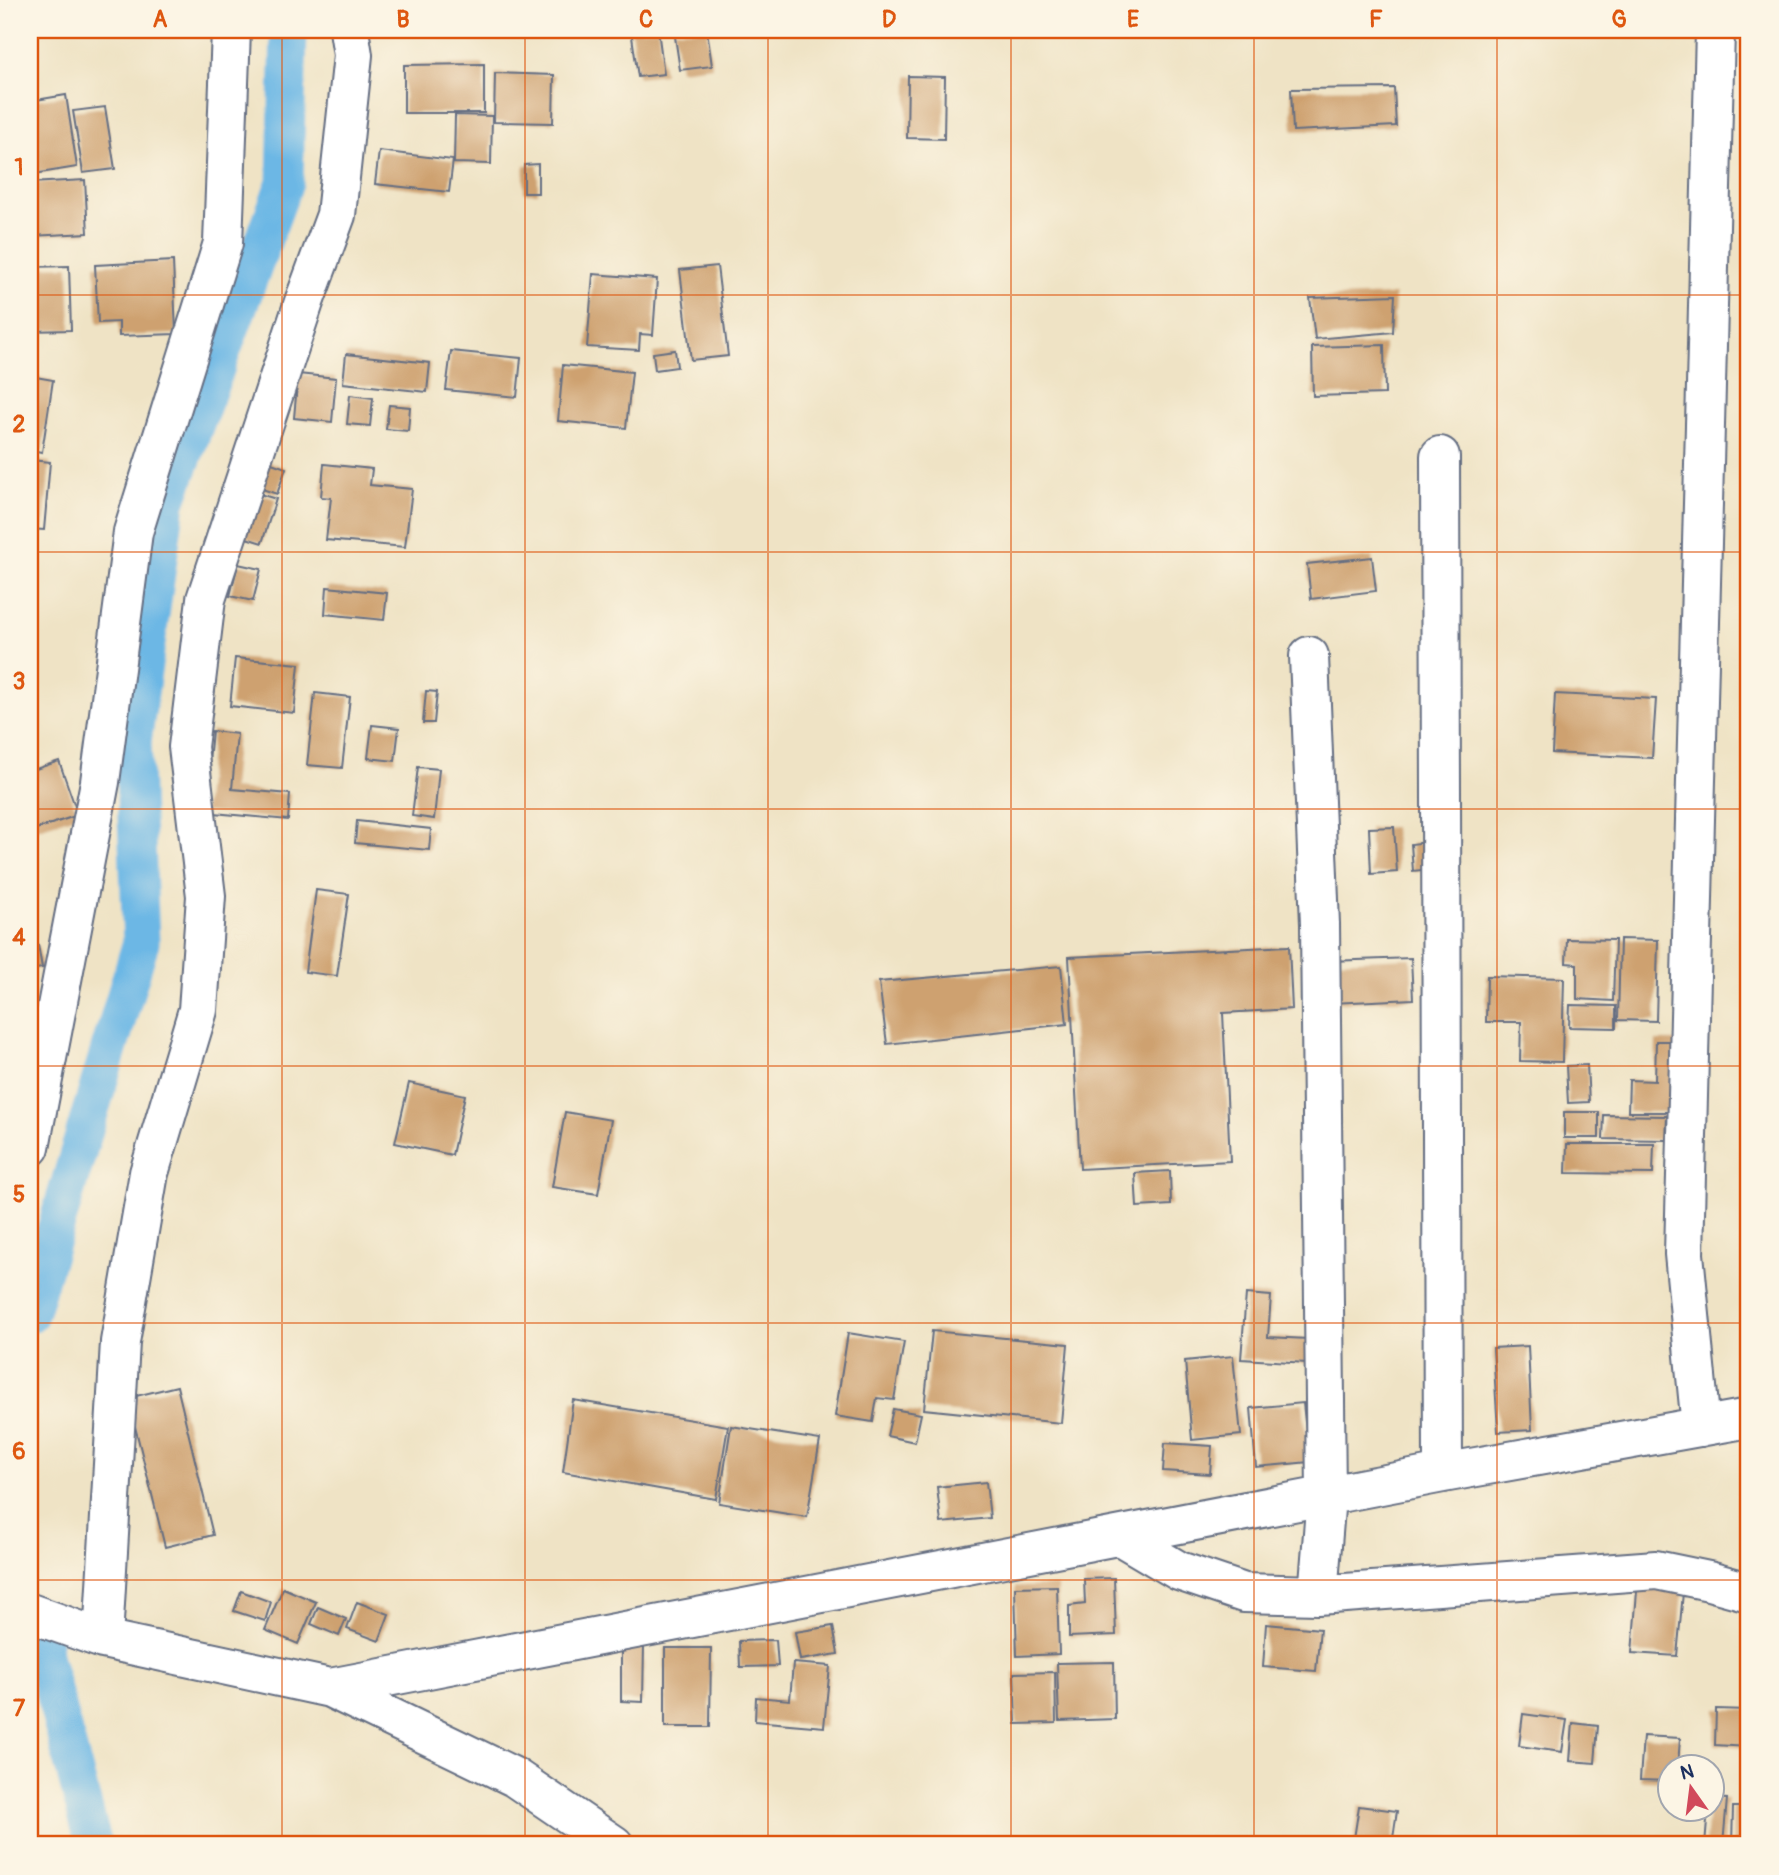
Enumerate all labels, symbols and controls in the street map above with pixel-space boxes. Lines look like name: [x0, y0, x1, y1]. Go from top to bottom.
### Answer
text: A: [153, 5, 168, 34]
text: B: [396, 5, 410, 34]
text: C: [639, 5, 653, 34]
text: D: [882, 5, 896, 34]
text: E: [1127, 5, 1139, 34]
text: F: [1369, 5, 1383, 34]
text: G: [1611, 5, 1627, 34]
text: 1: [15, 153, 24, 182]
text: 2: [13, 410, 26, 439]
text: 3: [13, 667, 25, 696]
text: 4: [12, 923, 26, 952]
text: 5: [13, 1180, 25, 1209]
text: 6: [12, 1437, 26, 1466]
text: 7: [13, 1694, 26, 1723]
north arrow: [1656, 1752, 1726, 1822]
text: N: [1678, 1759, 1696, 1786]

